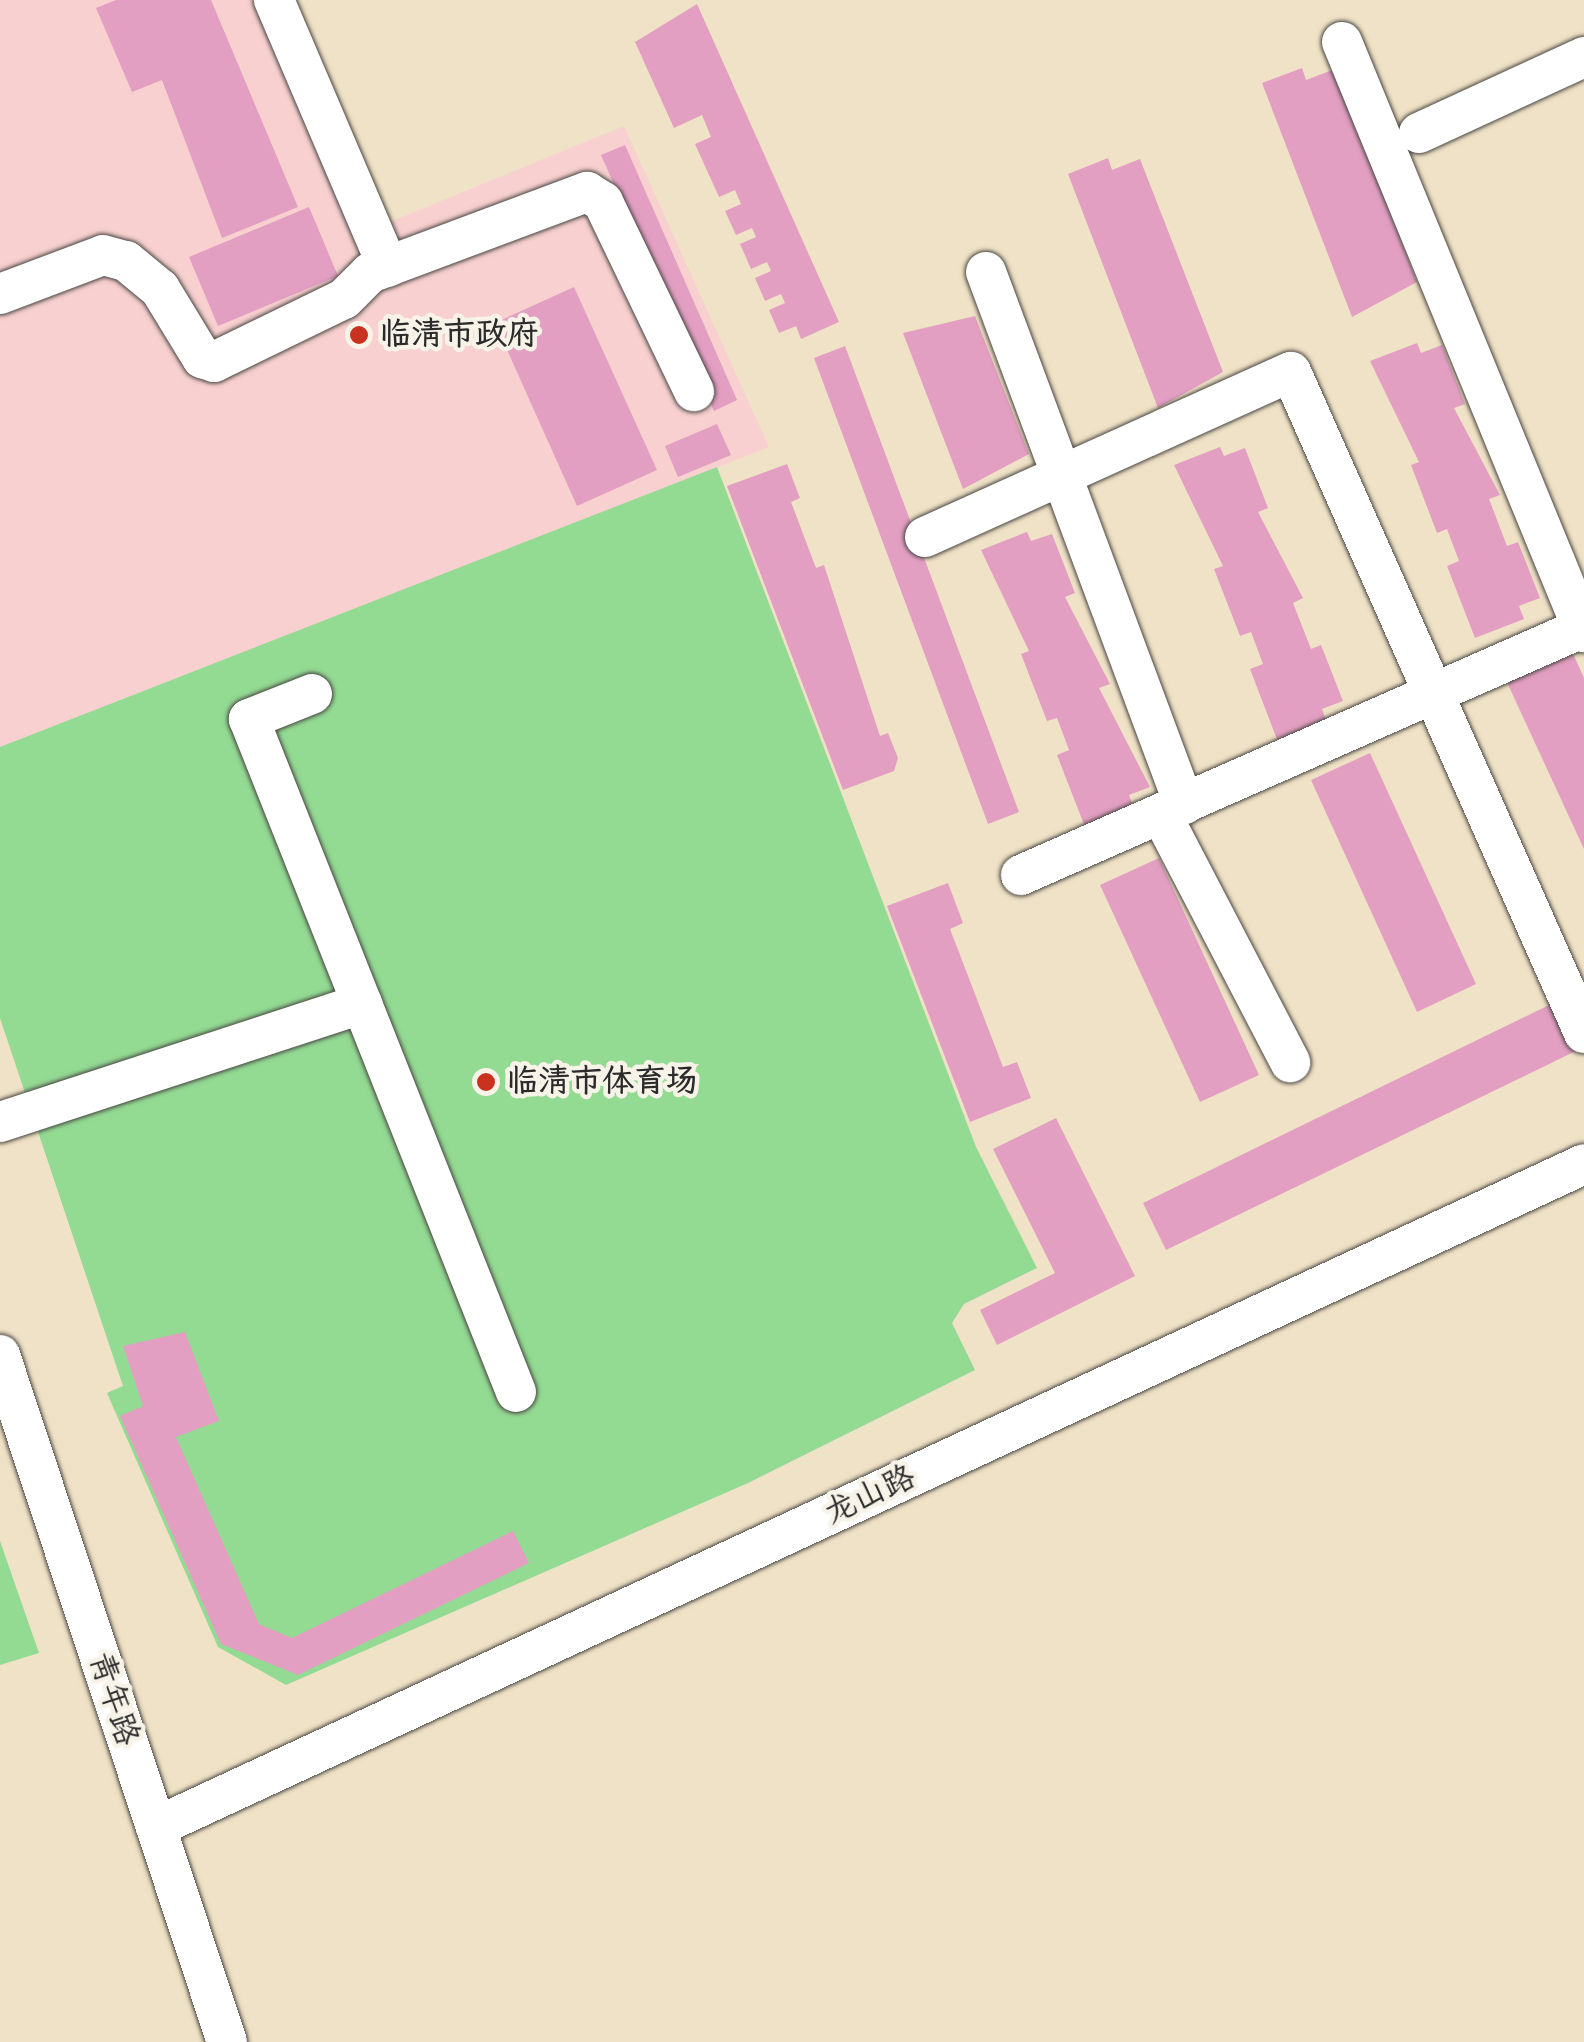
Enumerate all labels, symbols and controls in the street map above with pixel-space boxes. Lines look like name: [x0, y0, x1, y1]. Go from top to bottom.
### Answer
place label: 临清市政府: [379, 316, 539, 354]
marker: 临清市政府: [348, 324, 370, 346]
place label: 临清市体育场: [506, 1063, 698, 1101]
marker: 临清市体育场: [475, 1071, 497, 1093]
street label: 龙山路: [818, 1458, 922, 1534]
street label: 青年路: [80, 1647, 146, 1751]

